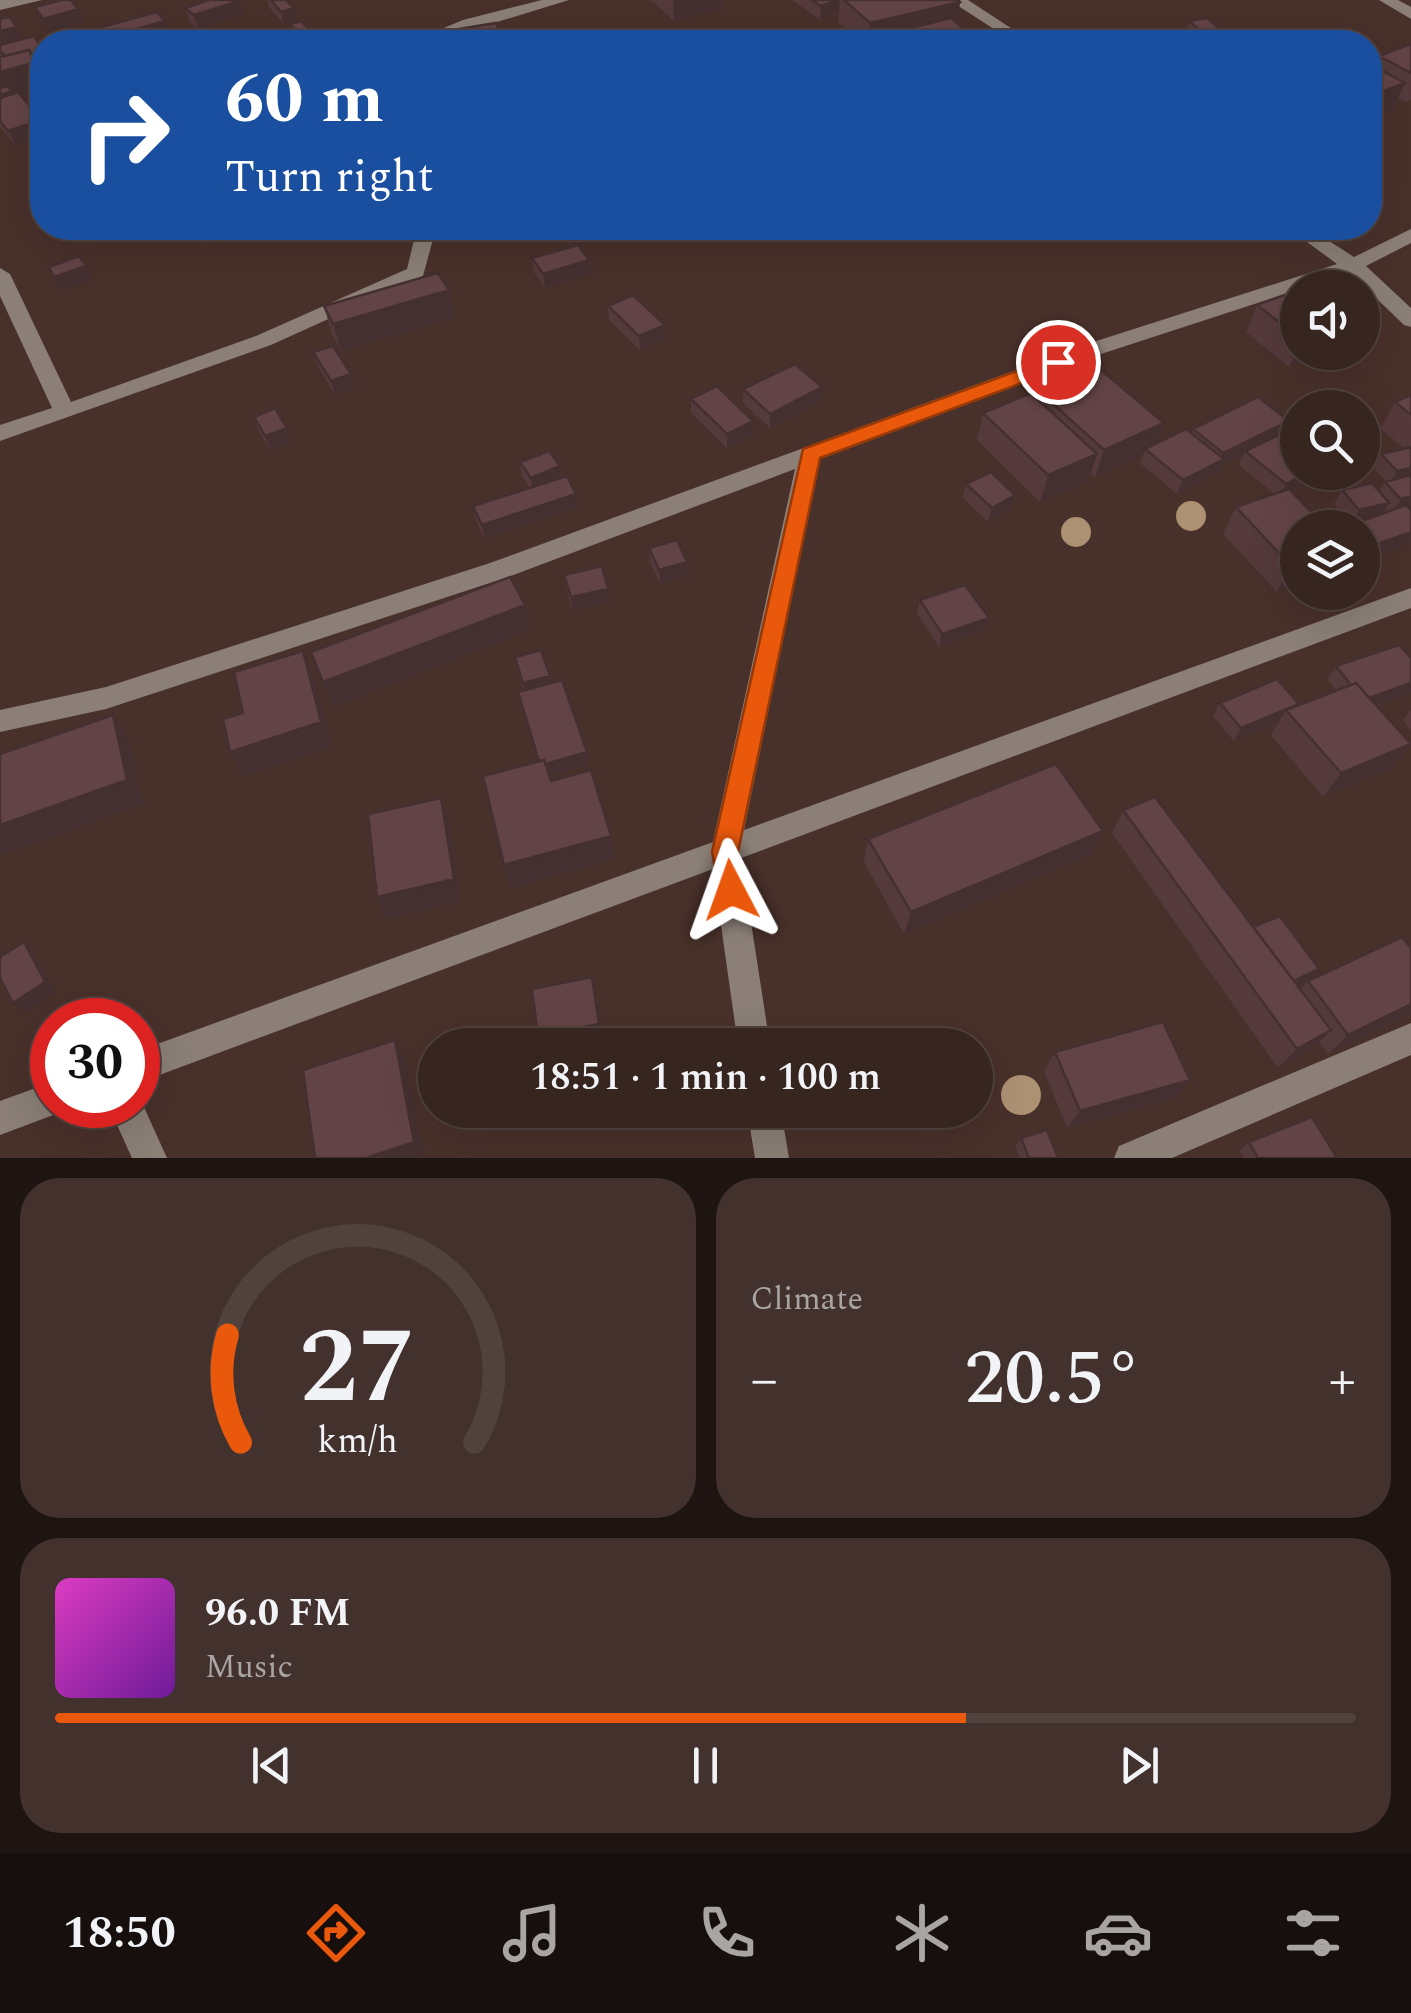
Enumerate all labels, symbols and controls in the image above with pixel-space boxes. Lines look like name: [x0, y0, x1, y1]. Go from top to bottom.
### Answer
text: 60 m: [225, 47, 384, 153]
icon: right: [60, 70, 190, 200]
text: Turn right: [225, 143, 434, 212]
map controls: [1280, 270, 1380, 610]
button: sound: [1280, 270, 1380, 370]
pin: [1016, 320, 1101, 405]
icon: arrive: [1031, 335, 1086, 390]
button: search: [1280, 390, 1380, 490]
button: layers: [1280, 510, 1380, 610]
position arrow: [679, 838, 783, 942]
speed limit sign: 30: [30, 998, 160, 1128]
text: 18:51 · 1 min · 100 m: [530, 1049, 881, 1107]
text: Climate: [751, 1275, 863, 1324]
text: 27: [299, 1290, 416, 1448]
text: 20.5°: [964, 1323, 1142, 1437]
text: −: [751, 1339, 778, 1422]
text: +: [1328, 1339, 1356, 1422]
text: km/h: [318, 1414, 398, 1469]
text: 96.0 FM: [205, 1585, 350, 1643]
text: Music: [205, 1643, 293, 1692]
icon: previous: [244, 1738, 299, 1793]
icon: pause: [678, 1738, 733, 1793]
icon: next: [1112, 1738, 1167, 1793]
icon: directions: [301, 1898, 371, 1968]
icon: music: [497, 1898, 567, 1968]
icon: phone: [692, 1898, 762, 1968]
icon: climate: [887, 1898, 957, 1968]
icon: car: [1083, 1898, 1153, 1968]
icon: filters: [1278, 1898, 1348, 1968]
text: 18:50: [63, 1899, 176, 1968]

